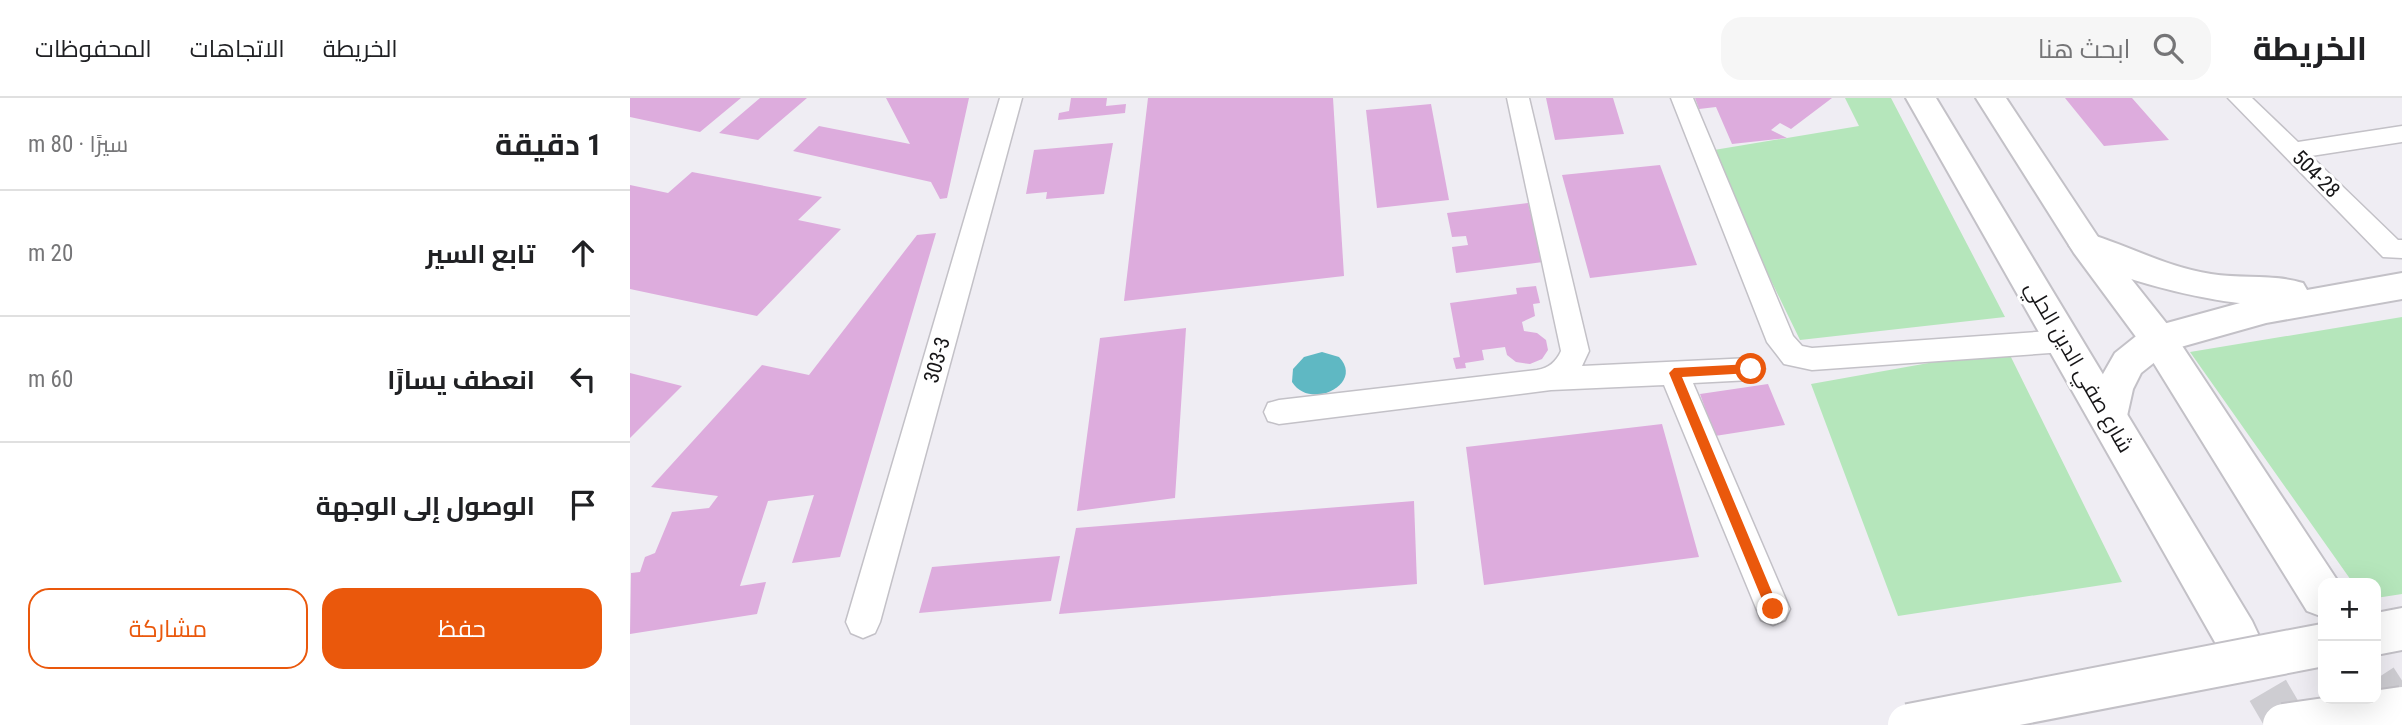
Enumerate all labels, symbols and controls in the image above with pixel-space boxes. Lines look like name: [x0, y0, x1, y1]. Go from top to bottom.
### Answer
search box: [1721, 17, 2211, 80]
icon: search: [2149, 29, 2187, 67]
text: الخريطة: [2253, 29, 2367, 68]
text: ابحث هنا: [2038, 34, 2131, 64]
text: المحفوظات: [35, 35, 152, 63]
text: الاتجاهات: [190, 35, 285, 63]
text: الخريطة: [323, 35, 398, 63]
text: 1 دقيقة: [495, 127, 602, 162]
text: سيرًا · 80 m: [28, 131, 128, 158]
street label: 504-28: [2287, 145, 2345, 203]
icon: ahead: [564, 234, 602, 272]
text: تابع السير: [426, 239, 535, 269]
text: 20 m: [28, 240, 73, 267]
street label: شارع صفي الدين الحلي: [2017, 277, 2138, 459]
street label: 303-3: [919, 334, 955, 386]
route start: [1735, 353, 1766, 384]
icon: left: [564, 360, 602, 398]
text: انعطف يسارًا: [387, 365, 535, 395]
text: 60 m: [28, 366, 73, 393]
icon: arrive: [564, 486, 602, 524]
text: الوصول إلى الوجهة: [316, 491, 535, 521]
map controls: [2318, 578, 2381, 704]
button: +: [2318, 578, 2381, 641]
button: مشاركة: [28, 588, 308, 669]
button: حفظ: [322, 588, 602, 669]
route end: [1757, 593, 1788, 624]
button: −: [2318, 641, 2381, 704]

